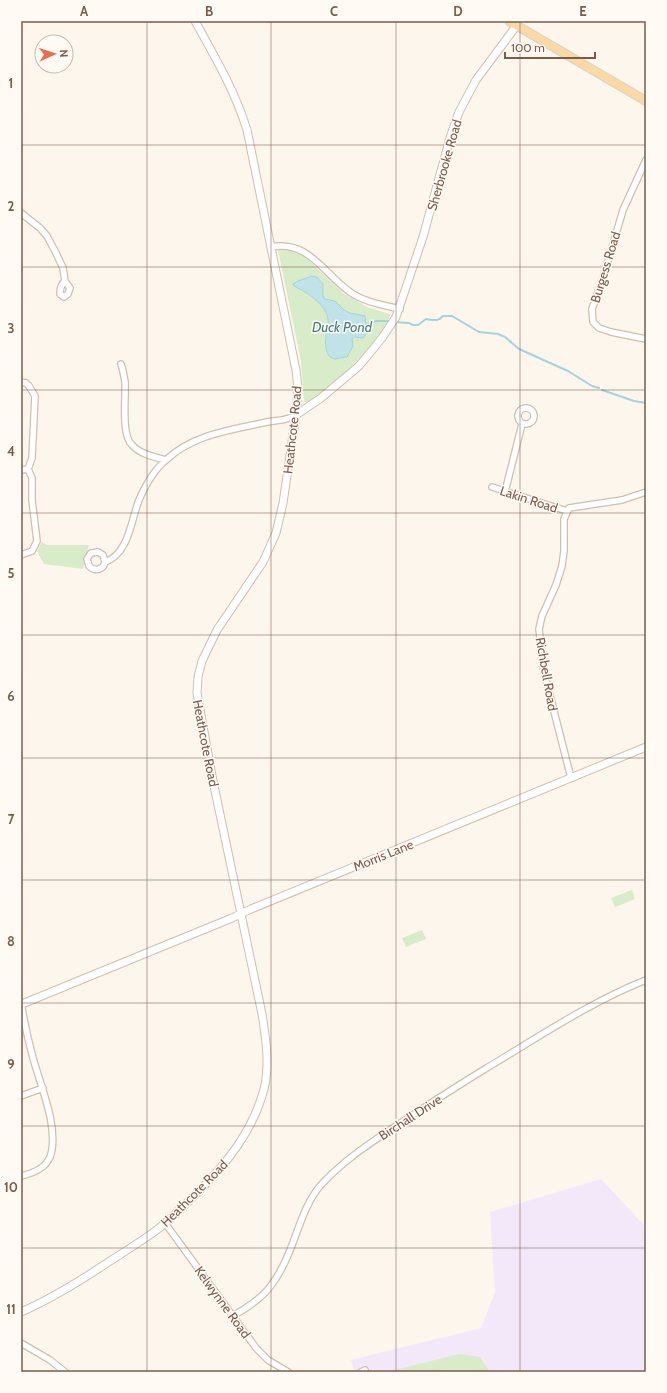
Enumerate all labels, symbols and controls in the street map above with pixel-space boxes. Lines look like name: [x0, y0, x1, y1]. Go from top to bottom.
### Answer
text: A: [80, 3, 89, 19]
text: B: [205, 3, 213, 19]
text: C: [330, 3, 338, 19]
text: D: [453, 3, 463, 19]
text: E: [579, 3, 587, 19]
north arrow: [34, 34, 74, 74]
scale bar: [505, 34, 595, 60]
text: 100 m: [511, 40, 545, 55]
text: N: [57, 49, 71, 58]
text: 1: [9, 75, 13, 91]
street label: Sherbrooke Road: [423, 118, 465, 212]
text: 2: [8, 198, 15, 214]
street label: Burgess Road: [587, 229, 623, 305]
water label: Duck Pond: [312, 318, 373, 336]
text: 3: [7, 320, 15, 336]
street label: Heathcote Road: [279, 385, 305, 475]
text: 4: [7, 443, 15, 459]
street label: Lakin Road: [498, 482, 560, 516]
text: 5: [8, 565, 15, 581]
street label: Richbell Road: [533, 636, 561, 712]
text: 6: [7, 688, 15, 704]
street label: Heathcote Road: [190, 698, 222, 788]
text: 7: [8, 811, 15, 827]
street label: Morris Lane: [351, 836, 416, 874]
text: 8: [7, 933, 15, 949]
text: 9: [7, 1056, 15, 1072]
street label: Birchall Drive: [376, 1091, 445, 1143]
street label: Heathcote Road: [157, 1156, 231, 1230]
text: 10: [4, 1179, 18, 1195]
street label: Kelwynne Road: [192, 1263, 254, 1341]
text: 11: [6, 1301, 16, 1317]

